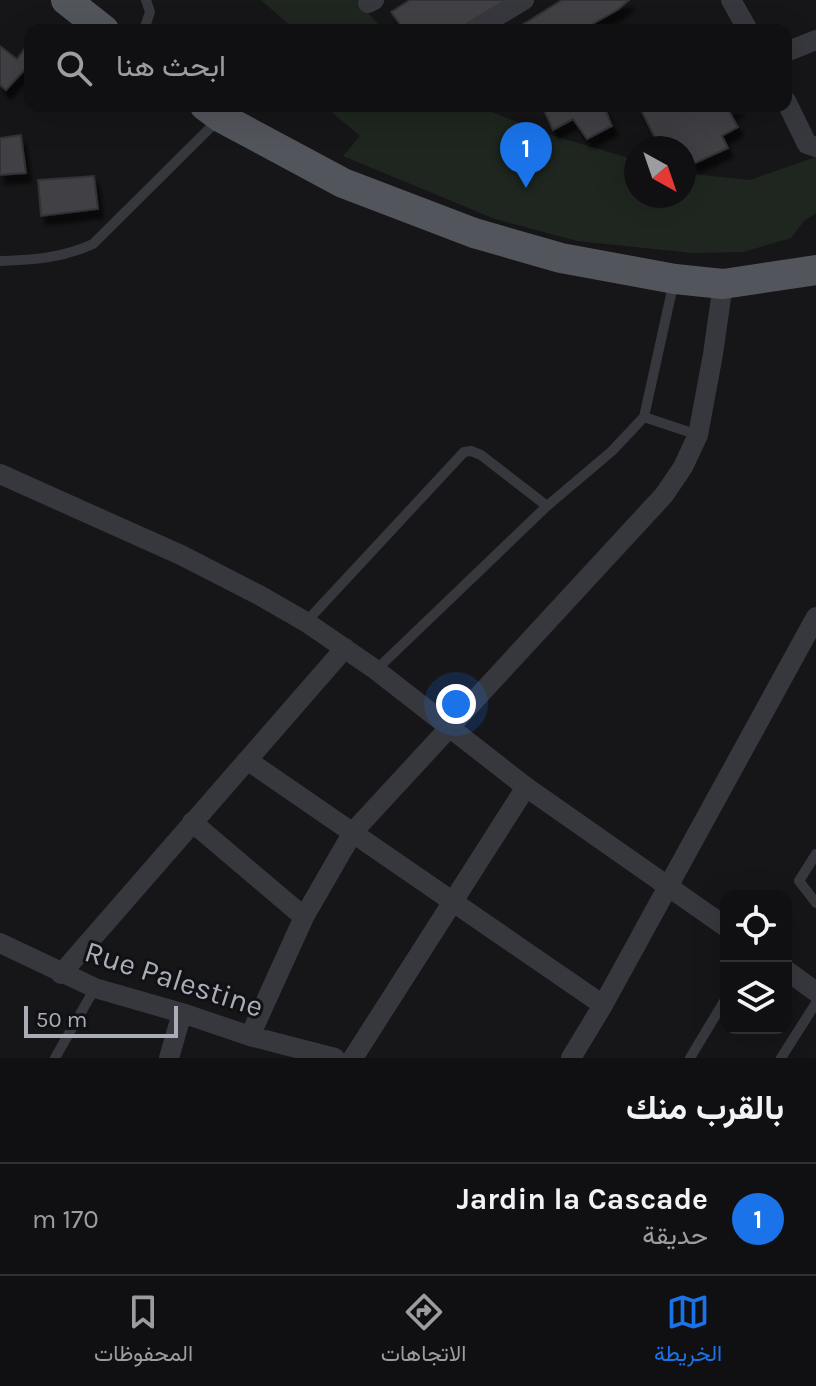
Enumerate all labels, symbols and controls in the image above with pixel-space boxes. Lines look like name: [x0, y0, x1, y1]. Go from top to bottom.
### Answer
search box: [24, 24, 792, 112]
icon: search: [52, 46, 96, 90]
text: ابحث هنا: [116, 48, 226, 84]
pin: 1: [500, 122, 552, 188]
north arrow: [624, 136, 696, 208]
your location: [436, 684, 476, 724]
map controls: [720, 890, 792, 1034]
button: locate: [720, 890, 792, 962]
street label: Rue Palestine: [80, 933, 268, 1025]
button: layers: [720, 962, 792, 1034]
scale bar: [24, 1002, 178, 1038]
text: 50 m: [36, 1007, 87, 1033]
text: بالقرب منك: [626, 1088, 784, 1128]
text: Jardin la Cascade: [456, 1181, 708, 1217]
text: 170 m: [32, 1204, 99, 1235]
text: 1: [753, 1204, 763, 1235]
text: حديقة: [642, 1220, 708, 1251]
tab: المحفوظات: [94, 1290, 193, 1373]
tab: الاتجاهات: [381, 1290, 466, 1373]
tab: الخريطة: [654, 1290, 722, 1373]

